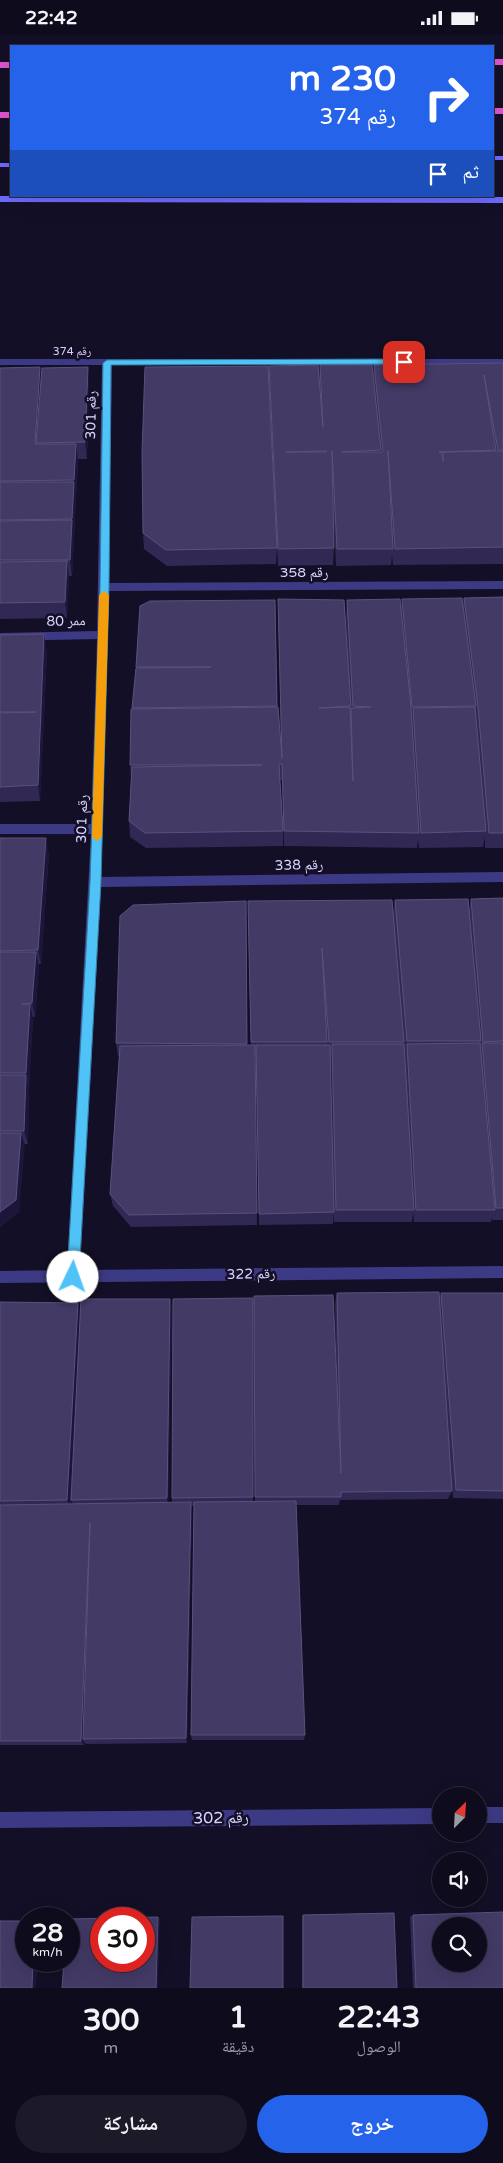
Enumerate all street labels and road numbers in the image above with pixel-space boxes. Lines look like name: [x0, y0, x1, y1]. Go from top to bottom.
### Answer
street label: رقم 374: [53, 345, 91, 359]
street label: رقم 301: [82, 390, 101, 440]
street label: رقم 358: [280, 564, 328, 582]
street label: ممر 80: [46, 612, 86, 630]
street label: رقم 301: [73, 794, 92, 844]
street label: رقم 338: [274, 856, 324, 875]
street label: رقم 322: [226, 1265, 276, 1284]
street label: رقم 302: [193, 1808, 249, 1828]

